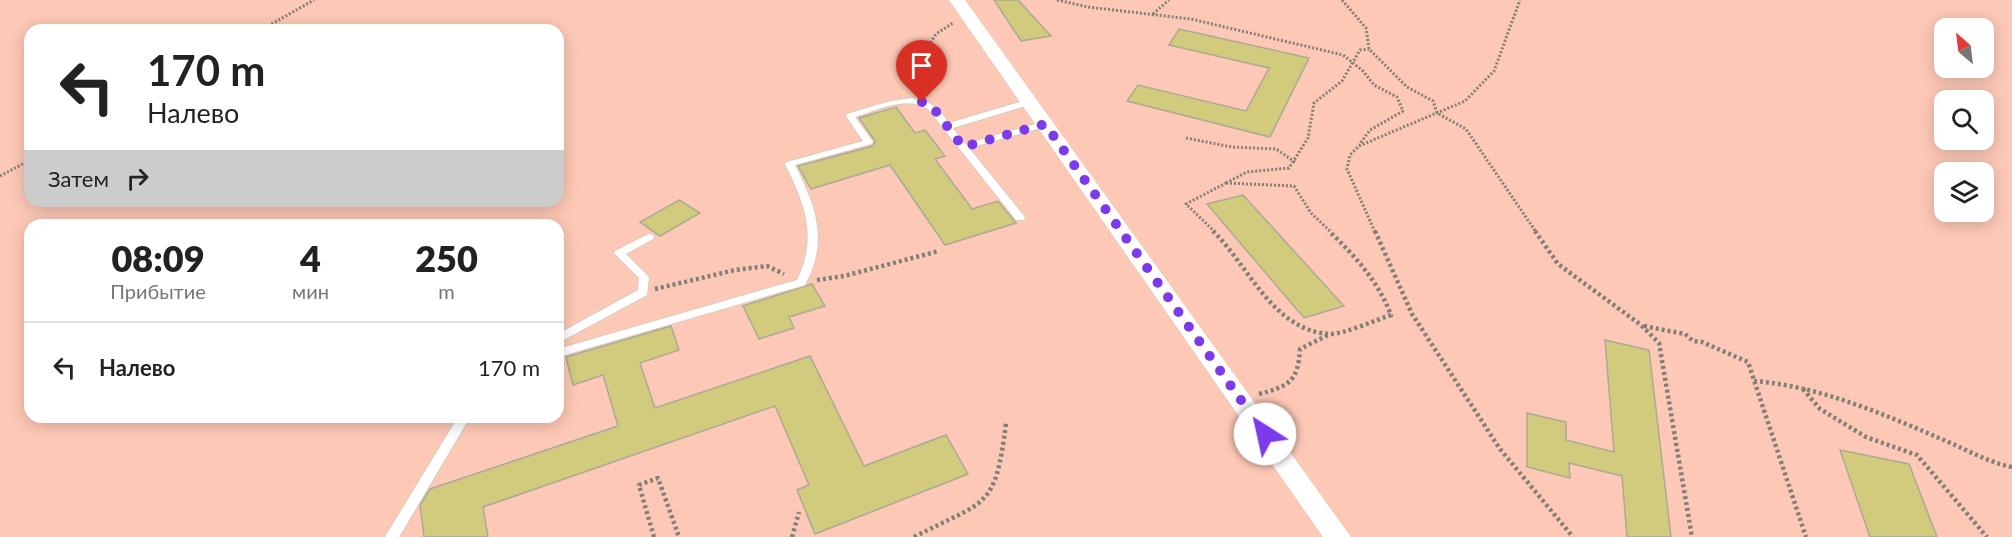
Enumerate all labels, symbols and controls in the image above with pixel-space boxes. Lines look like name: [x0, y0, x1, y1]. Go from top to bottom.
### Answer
north arrow: [1934, 18, 1994, 78]
map controls: [1934, 18, 1994, 222]
pin: [896, 40, 947, 102]
text: 170 m: [147, 45, 265, 95]
icon: left: [48, 48, 126, 126]
icon: arrive: [905, 49, 938, 82]
button: search: [1934, 90, 1994, 150]
text: Налево: [147, 96, 239, 129]
icon: right: [121, 162, 154, 195]
button: layers: [1934, 162, 1994, 222]
text: Затем: [48, 165, 109, 192]
text: 08:09: [111, 236, 205, 280]
text: 4: [300, 236, 321, 280]
text: 250: [415, 236, 478, 280]
text: Прибытие: [110, 279, 206, 303]
text: мин: [292, 279, 329, 303]
text: m: [438, 279, 455, 303]
icon: left: [48, 351, 81, 384]
text: Налево: [99, 354, 175, 381]
text: 170 m: [478, 354, 540, 381]
position arrow: [1233, 402, 1297, 466]

